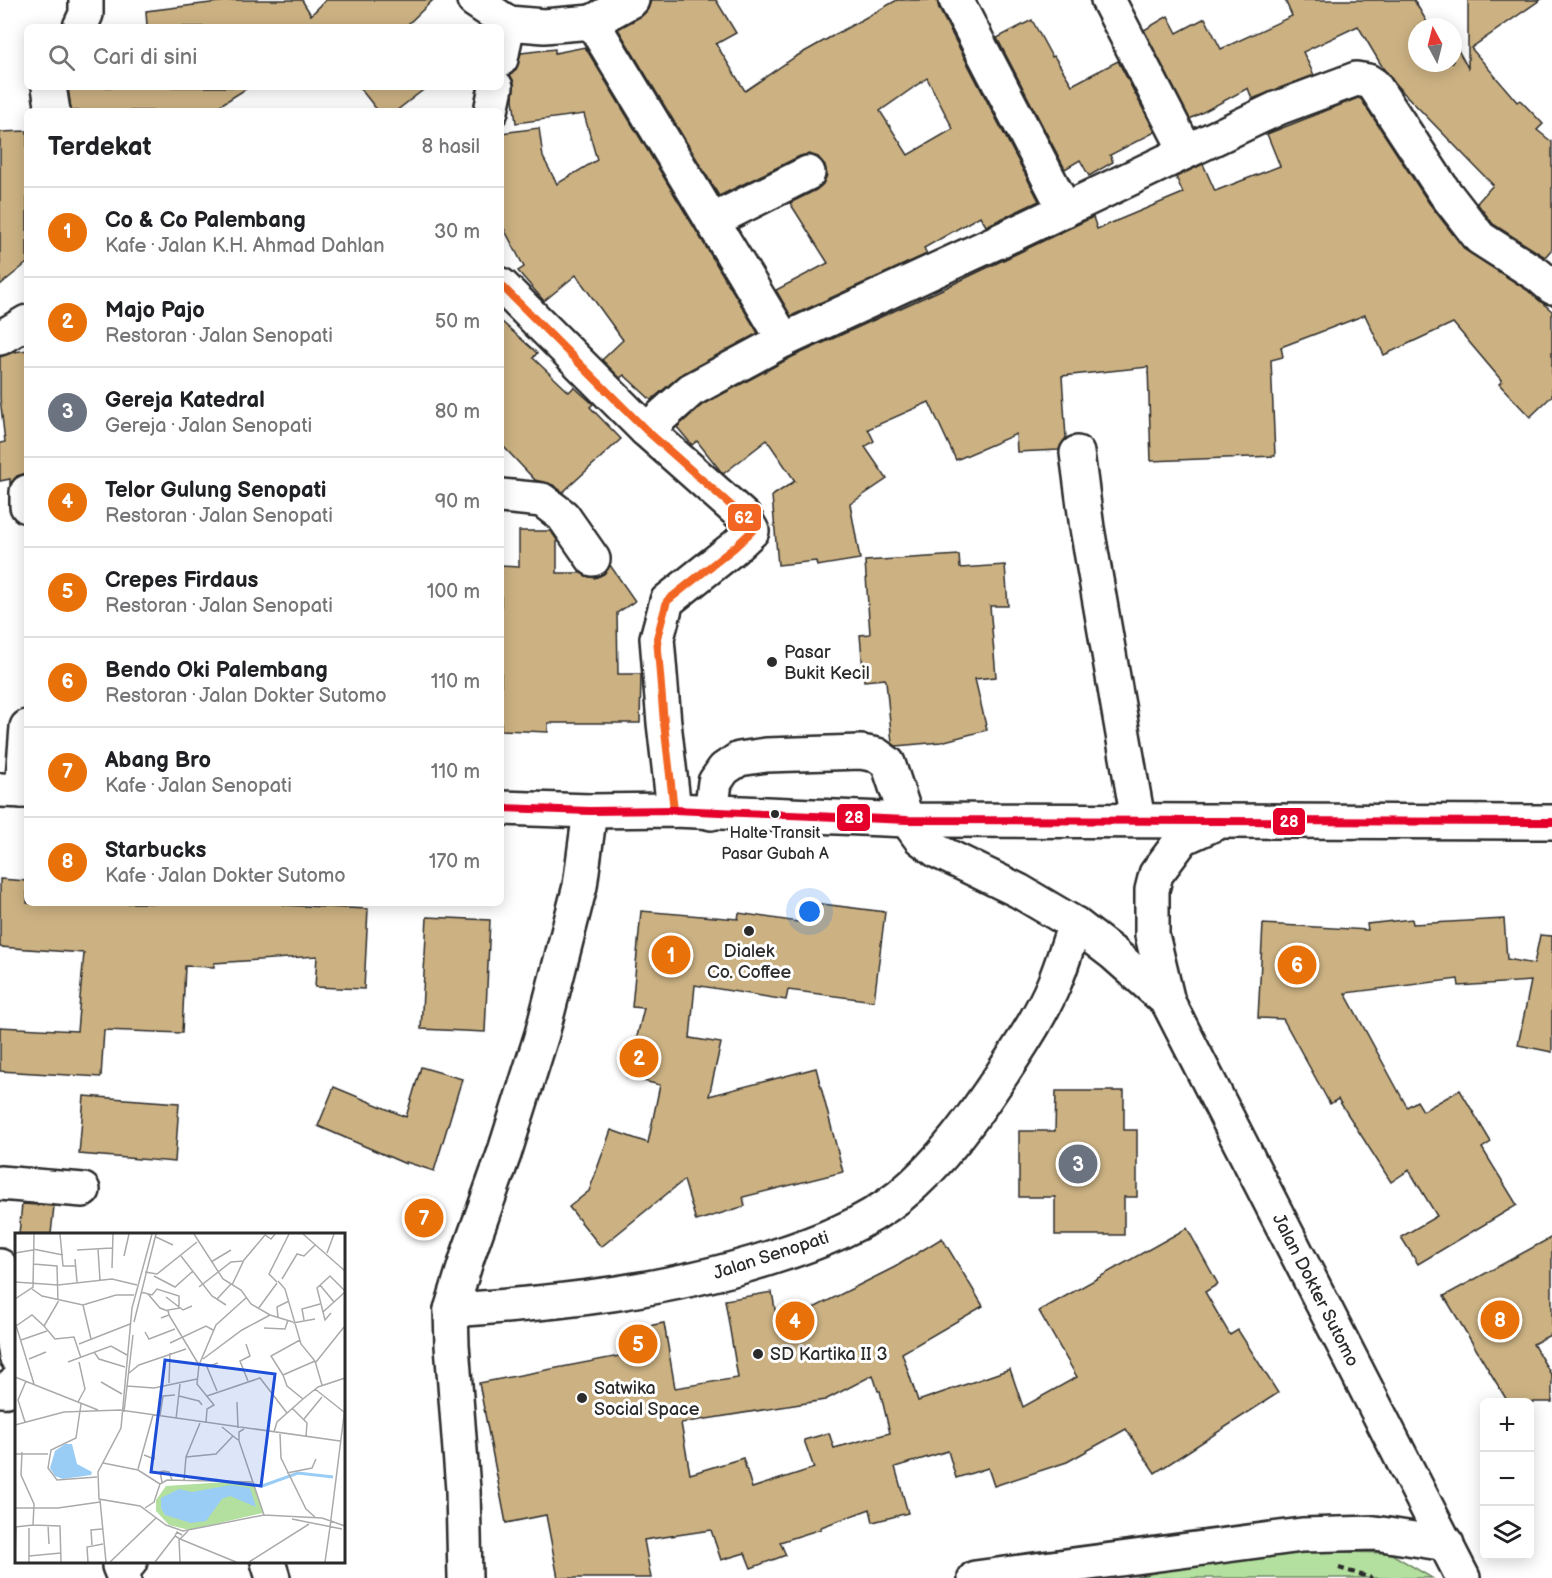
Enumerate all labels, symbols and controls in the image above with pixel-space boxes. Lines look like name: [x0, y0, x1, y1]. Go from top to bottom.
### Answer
north arrow: [1408, 18, 1462, 72]
search box: [24, 24, 504, 90]
icon: search: [45, 41, 78, 74]
text: Cari di sini: [93, 44, 197, 71]
text: Terdekat: [48, 132, 151, 163]
text: 8 hasil: [422, 135, 480, 159]
text: Co & Co Palembang: [105, 207, 306, 234]
text: 1: [63, 220, 72, 244]
text: 30 m: [434, 220, 480, 244]
text: Kafe · Jalan K.H. Ahmad Dahlan: [105, 234, 384, 258]
text: Majo Pajo: [105, 297, 205, 324]
text: 2: [62, 310, 73, 334]
text: 50 m: [435, 310, 480, 334]
text: Restoran · Jalan Senopati: [105, 324, 333, 348]
text: Gereja Katedral: [105, 387, 265, 414]
text: 3: [62, 400, 73, 424]
text: 80 m: [435, 400, 480, 424]
text: Gereja · Jalan Senopati: [105, 414, 312, 438]
text: Telor Gulung Senopati: [105, 477, 326, 504]
text: 4: [62, 490, 73, 514]
text: 90 m: [435, 490, 480, 514]
line badge: 62: [727, 503, 762, 532]
text: Restoran · Jalan Senopati: [105, 504, 333, 528]
text: 62: [734, 509, 754, 528]
text: Crepes Firdaus: [105, 567, 258, 594]
text: 5: [62, 580, 73, 604]
text: 100 m: [427, 580, 480, 604]
text: Restoran · Jalan Senopati: [105, 594, 333, 618]
place label: Pasar Bukit Kecil: [784, 642, 870, 684]
marker: Pasar Bukit Kecil: [765, 655, 779, 669]
text: Bendo Oki Palembang: [105, 657, 328, 684]
text: 6: [61, 670, 74, 694]
text: 110 m: [431, 670, 480, 694]
text: Restoran · Jalan Dokter Sutomo: [105, 684, 387, 708]
text: Abang Bro: [105, 747, 211, 774]
text: 7: [62, 760, 73, 784]
text: 110 m: [431, 760, 480, 784]
text: Kafe · Jalan Senopati: [105, 774, 292, 798]
line badge: 28: [836, 803, 871, 832]
line badge: 28: [1272, 807, 1306, 836]
marker: Halte Transit Pasar Gubah A: [769, 808, 781, 820]
text: 28: [844, 809, 864, 828]
text: 28: [1279, 813, 1299, 832]
place label: Halte Transit Pasar Gubah A: [721, 824, 829, 864]
text: Starbucks: [105, 837, 206, 864]
text: 8: [61, 850, 74, 874]
text: 170 m: [429, 850, 480, 874]
text: Kafe · Jalan Dokter Sutomo: [105, 864, 346, 888]
your location: [795, 897, 824, 926]
marker: Dialek Co. Coffee: [742, 924, 756, 938]
pin: 1: [652, 932, 690, 978]
place label: Dialek Co. Coffee: [707, 941, 791, 983]
pin: 6: [1278, 942, 1316, 988]
pin: 2: [620, 1036, 658, 1080]
pin: 3: [1058, 1142, 1098, 1186]
pin: 7: [404, 1196, 444, 1240]
street label: Jalan Dokter Sutomo: [1268, 1210, 1363, 1370]
street label: Jalan Senopati: [711, 1227, 832, 1284]
inset map: [15, 1233, 345, 1563]
pin: 4: [776, 1298, 814, 1344]
pin: 8: [1480, 1298, 1520, 1342]
pin: 5: [618, 1322, 658, 1366]
place label: SD Kartika II 3: [770, 1344, 888, 1365]
marker: SD Kartika II 3: [751, 1347, 765, 1361]
place label: Satwika Social Space: [594, 1378, 700, 1420]
marker: Satwika Social Space: [575, 1391, 589, 1405]
map controls: [1480, 1398, 1534, 1560]
button: +: [1480, 1398, 1534, 1452]
button: −: [1480, 1452, 1534, 1506]
button: layers: [1480, 1506, 1534, 1560]

